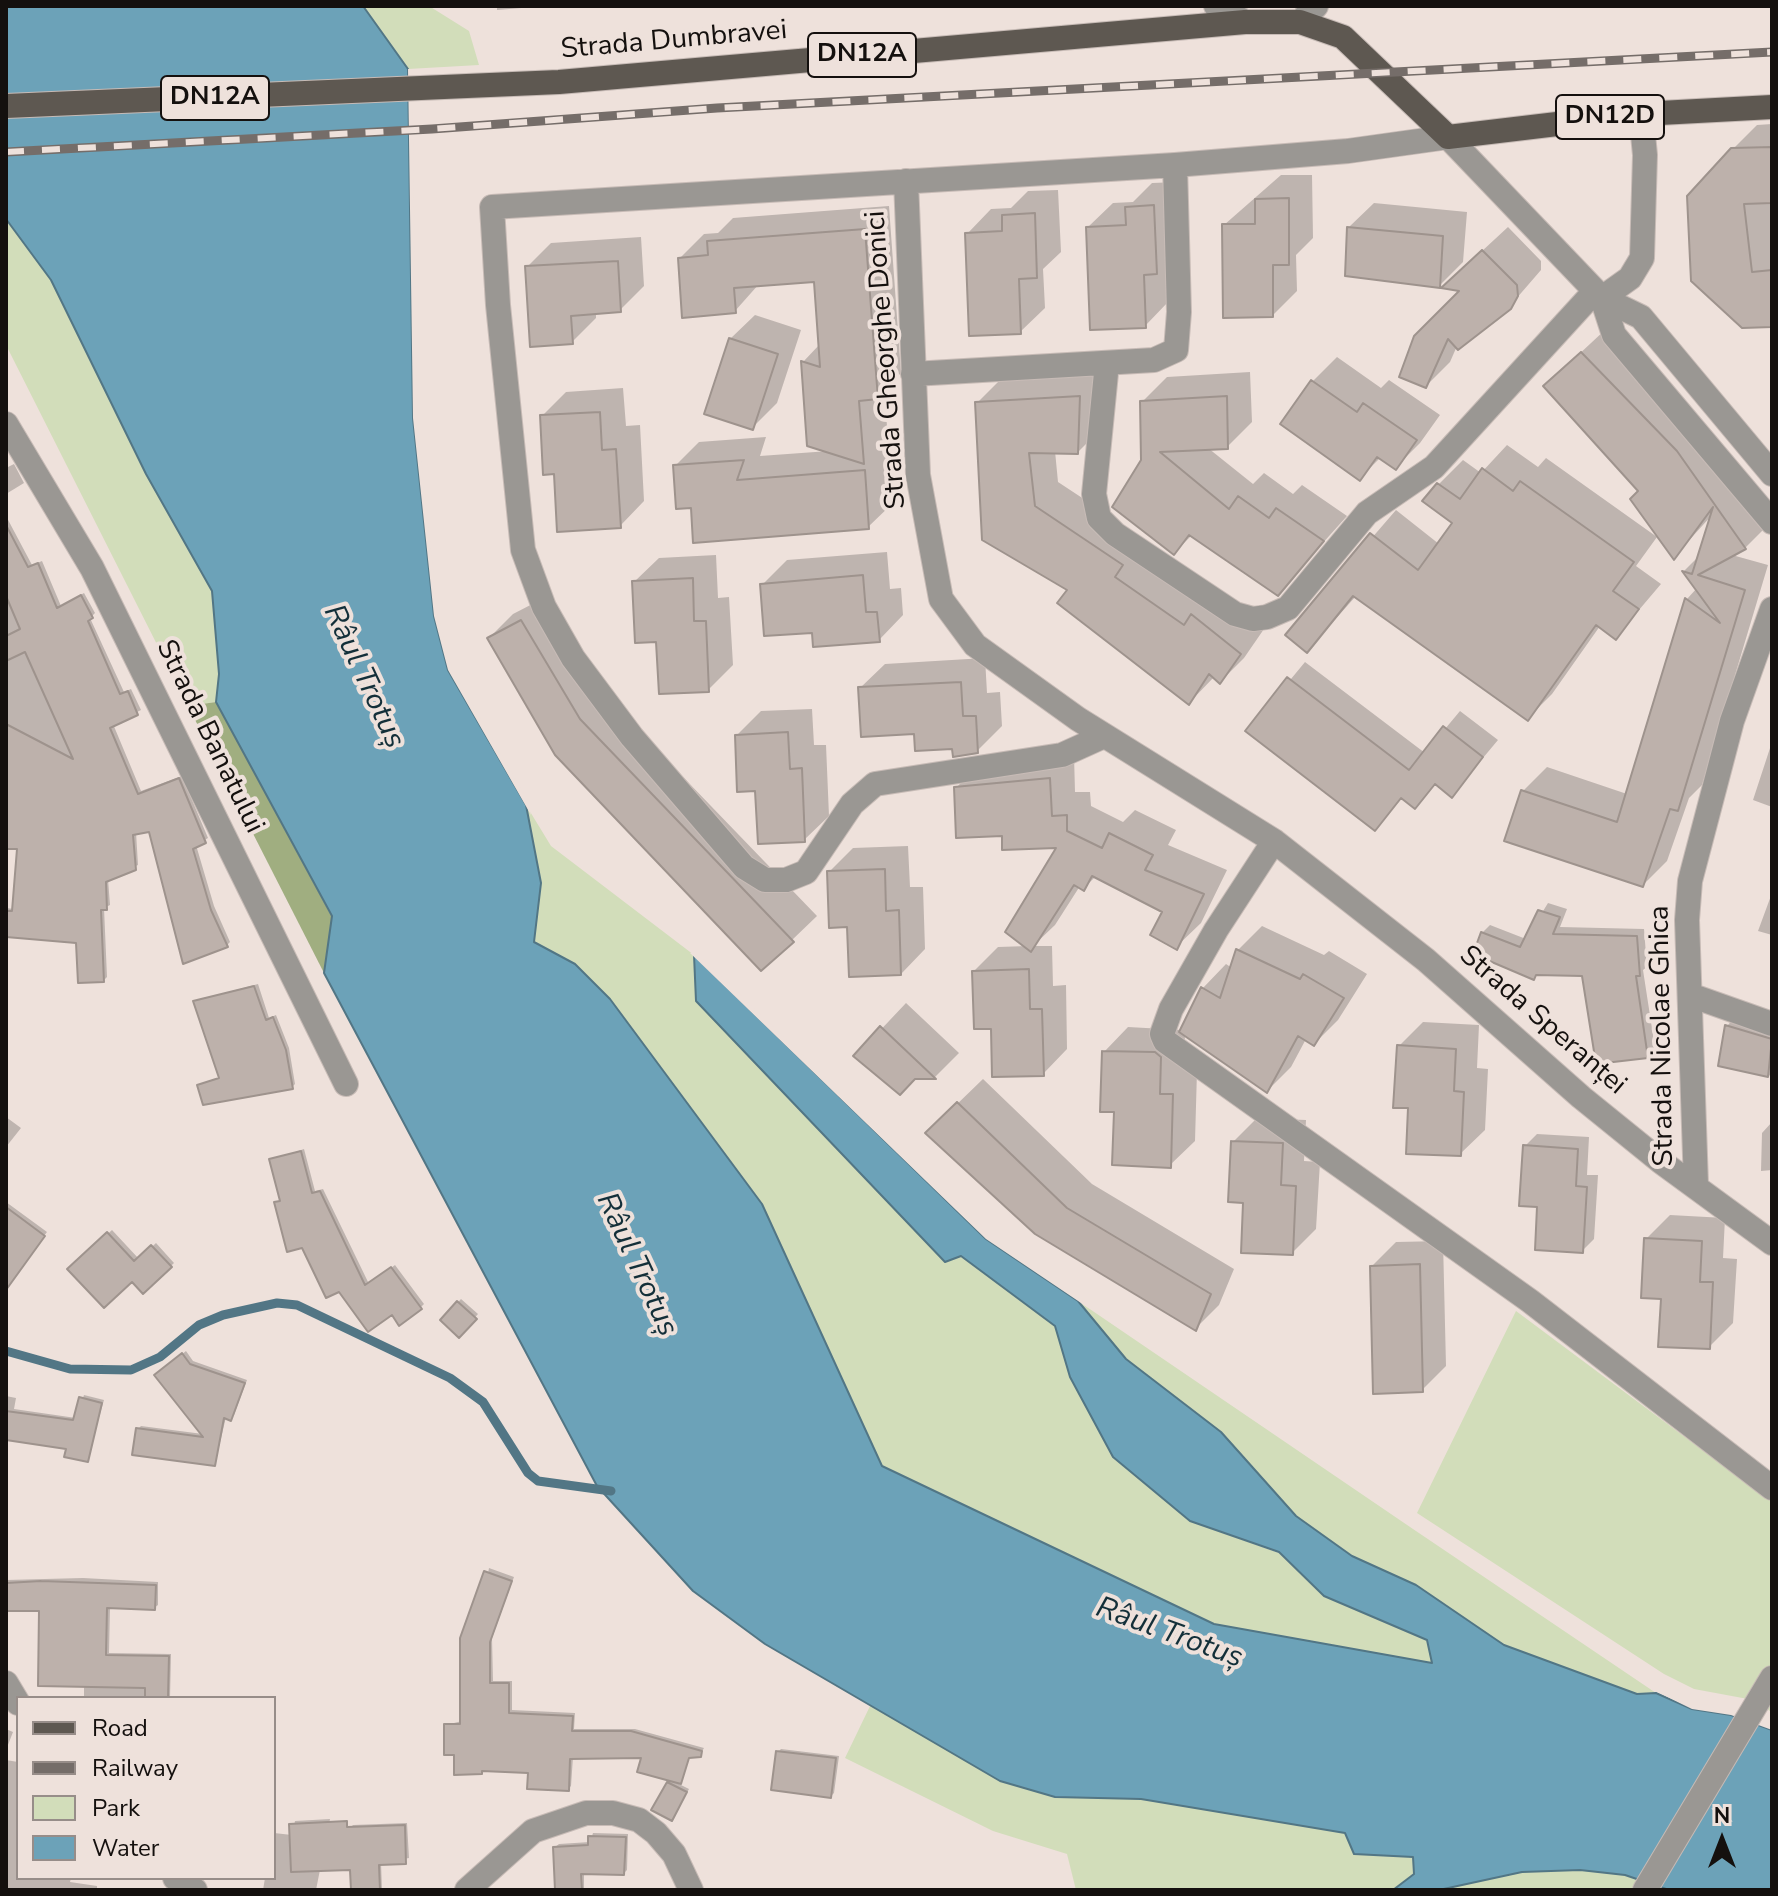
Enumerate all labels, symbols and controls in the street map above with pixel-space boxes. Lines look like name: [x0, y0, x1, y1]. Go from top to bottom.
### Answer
street label: Strada Dumbravei: [559, 14, 789, 68]
road number: DN12A: [808, 33, 916, 77]
road number: DN12A: [161, 76, 269, 120]
road number: DN12D: [1556, 95, 1664, 139]
street label: Strada Gheorghe Donici: [860, 210, 914, 510]
water label: Râul Trotuș: [314, 600, 412, 754]
street label: Strada Banatului: [148, 635, 270, 839]
street label: Strada Nicolae Ghica: [1644, 905, 1682, 1167]
street label: Strada Speranței: [1452, 939, 1632, 1103]
water label: Râul Trotuș: [587, 1188, 685, 1342]
water label: Râul Trotuș: [1091, 1591, 1247, 1677]
legend: [16, 1696, 276, 1880]
text: Road: [92, 1712, 148, 1744]
text: Railway: [92, 1752, 178, 1784]
text: Park: [92, 1792, 140, 1824]
north arrow: [1682, 1800, 1762, 1880]
text: N: [1714, 1801, 1730, 1831]
text: Water: [92, 1832, 159, 1864]

